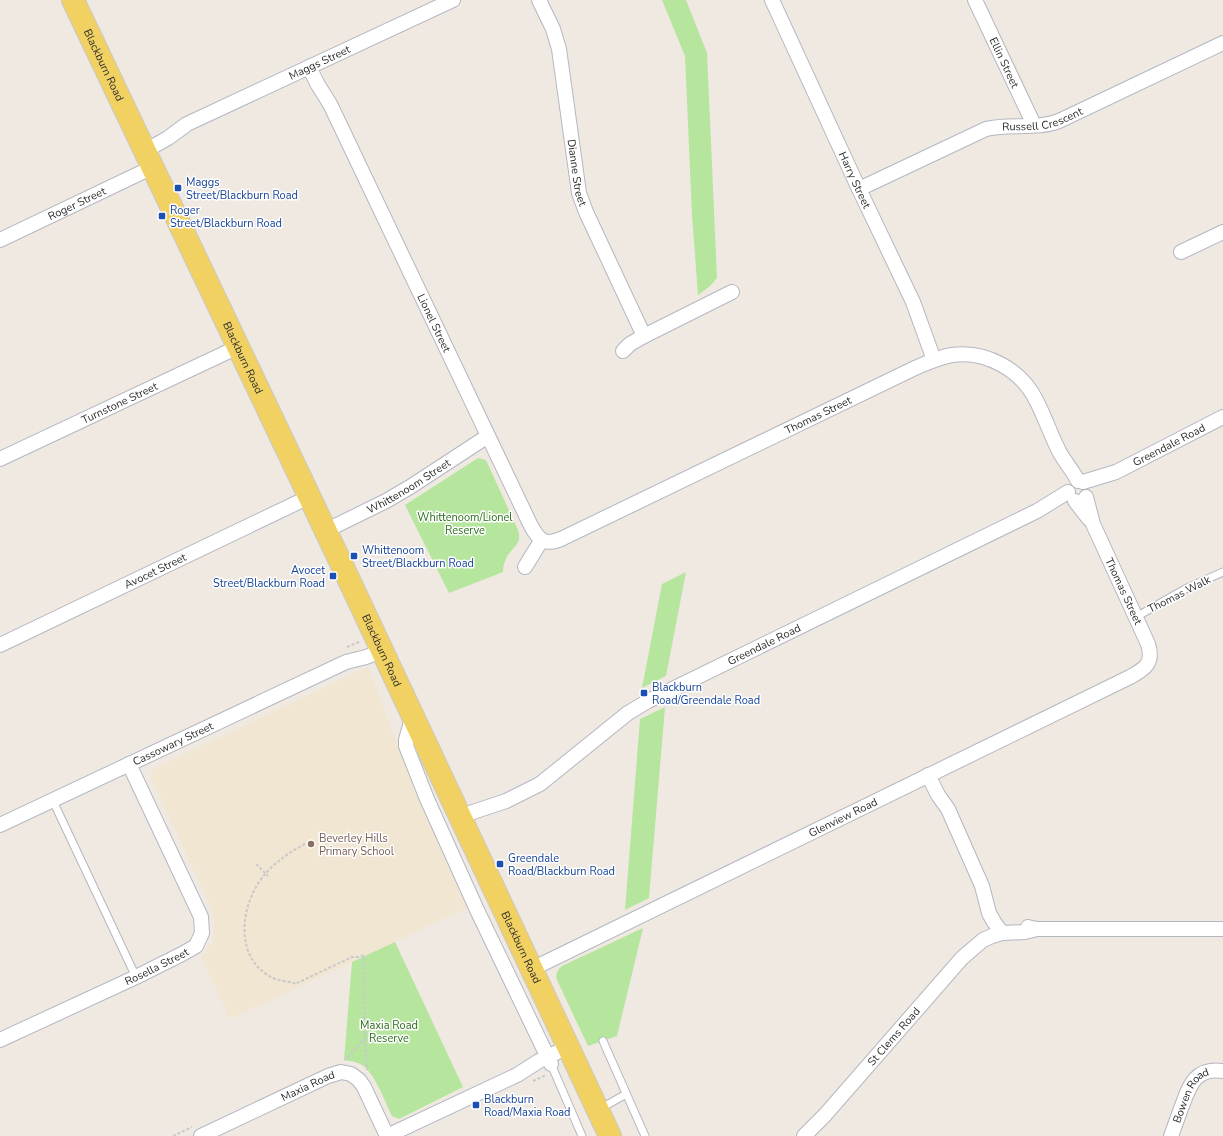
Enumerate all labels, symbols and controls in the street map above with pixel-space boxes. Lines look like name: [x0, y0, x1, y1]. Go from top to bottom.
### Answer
street label: Blackburn Road: [80, 27, 127, 104]
street label: Ellin Street: [986, 35, 1023, 91]
street label: Maggs Street: [286, 42, 353, 84]
street label: Russell Crescent: [1002, 104, 1085, 135]
street label: Dianne Street: [564, 138, 590, 209]
street label: Harry Street: [835, 149, 874, 211]
place label: Maggs Street/Blackburn Road: [186, 175, 298, 203]
marker: Maggs Street/Blackburn Road: [173, 183, 183, 193]
street label: Roger Street: [45, 184, 108, 224]
place label: Roger Street/Blackburn Road: [170, 203, 282, 231]
marker: Roger Street/Blackburn Road: [157, 211, 167, 221]
street label: Lionel Street: [413, 291, 454, 355]
street label: Blackburn Road: [219, 319, 266, 396]
street label: Turnstone Street: [79, 379, 160, 428]
street label: Thomas Street: [782, 393, 854, 438]
street label: Greendale Road: [1130, 420, 1208, 470]
street label: Whittenoom Street: [364, 455, 454, 517]
park label: Whittenoom/Lionel Reserve: [417, 510, 513, 538]
place label: Whittenoom Street/Blackburn Road: [362, 543, 474, 571]
street label: Avocet Street: [122, 550, 189, 592]
marker: Whittenoom Street/Blackburn Road: [349, 551, 359, 561]
street label: Thomas Street: [1101, 555, 1146, 627]
place label: Avocet Street/Blackburn Road: [213, 563, 325, 591]
marker: Avocet Street/Blackburn Road: [328, 571, 338, 581]
street label: Thomas Walk: [1145, 572, 1214, 617]
street label: Blackburn Road: [358, 612, 405, 689]
street label: Greendale Road: [725, 621, 803, 669]
place label: Blackburn Road/Greendale Road: [652, 680, 760, 708]
marker: Blackburn Road/Greendale Road: [639, 688, 649, 698]
street label: Cassowary Street: [130, 719, 216, 769]
street label: Glenview Road: [806, 794, 880, 841]
place label: Beverley Hills Primary School: [319, 831, 395, 859]
marker: Beverley Hills Primary School: [306, 839, 316, 849]
place label: Greendale Road/Blackburn Road: [508, 851, 615, 879]
marker: Greendale Road/Blackburn Road: [495, 859, 505, 869]
street label: Blackburn Road: [497, 909, 544, 986]
street label: Rosella Street: [122, 945, 192, 989]
street label: St Clems Road: [864, 1004, 924, 1069]
park label: Maxia Road Reserve: [360, 1018, 418, 1046]
street label: Bowen Road: [1169, 1064, 1211, 1125]
street label: Maxia Road: [279, 1067, 337, 1105]
place label: Blackburn Road/Maxia Road: [484, 1092, 571, 1120]
marker: Blackburn Road/Maxia Road: [471, 1100, 481, 1110]

